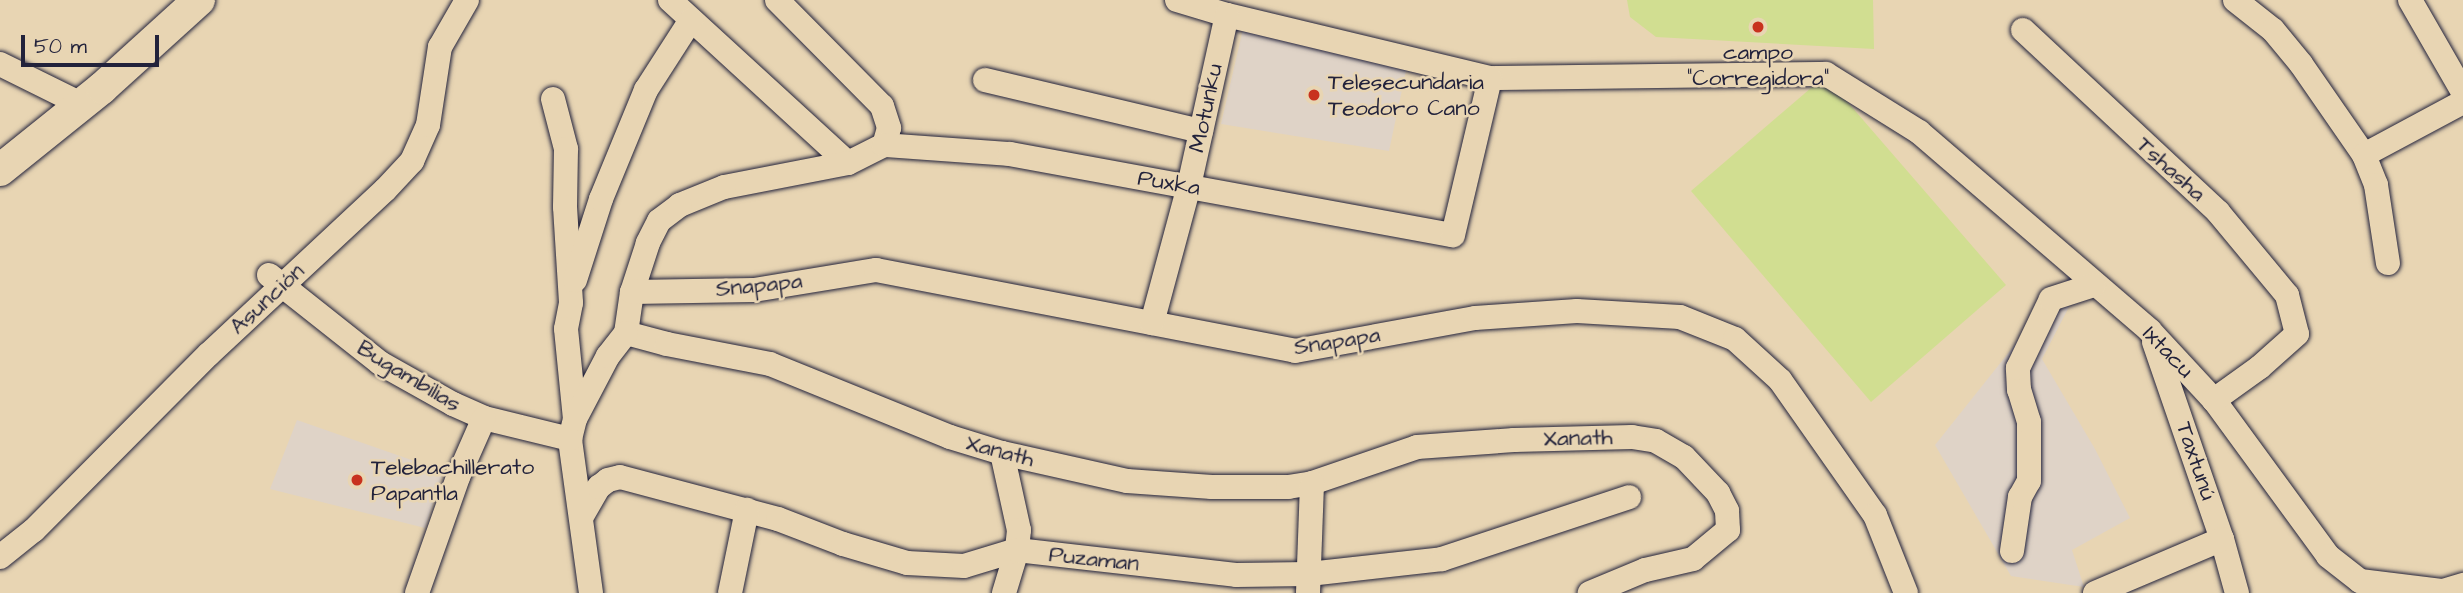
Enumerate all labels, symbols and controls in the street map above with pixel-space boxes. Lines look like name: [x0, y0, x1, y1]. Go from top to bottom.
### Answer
marker: campo "Corregidora": [1750, 19, 1766, 35]
scale bar: [24, 21, 163, 65]
text: 50 m: [34, 32, 87, 61]
place label: campo "Corregidora": [1687, 38, 1829, 92]
street label: Motunku: [1183, 61, 1229, 155]
place label: Telesecundaria Teodoro Cano: [1328, 68, 1484, 122]
marker: Telesecundaria Teodoro Cano: [1306, 87, 1322, 103]
street label: Tshasha: [2131, 131, 2211, 207]
street label: Puxka: [1136, 164, 1202, 202]
street label: Asunción: [224, 258, 310, 340]
street label: Snapapa: [714, 267, 804, 303]
street label: Ixtacu: [2137, 320, 2199, 384]
street label: Snapapa: [1292, 321, 1382, 361]
street label: Bugambilias: [352, 334, 466, 418]
street label: Taxtunú: [2170, 418, 2222, 504]
street label: Xanath: [1543, 424, 1613, 452]
street label: Xanath: [963, 429, 1037, 473]
place label: Telebachillerato Papantla: [371, 453, 534, 507]
marker: Telebachillerato Papantla: [349, 472, 365, 488]
street label: Puzaman: [1048, 541, 1140, 577]

